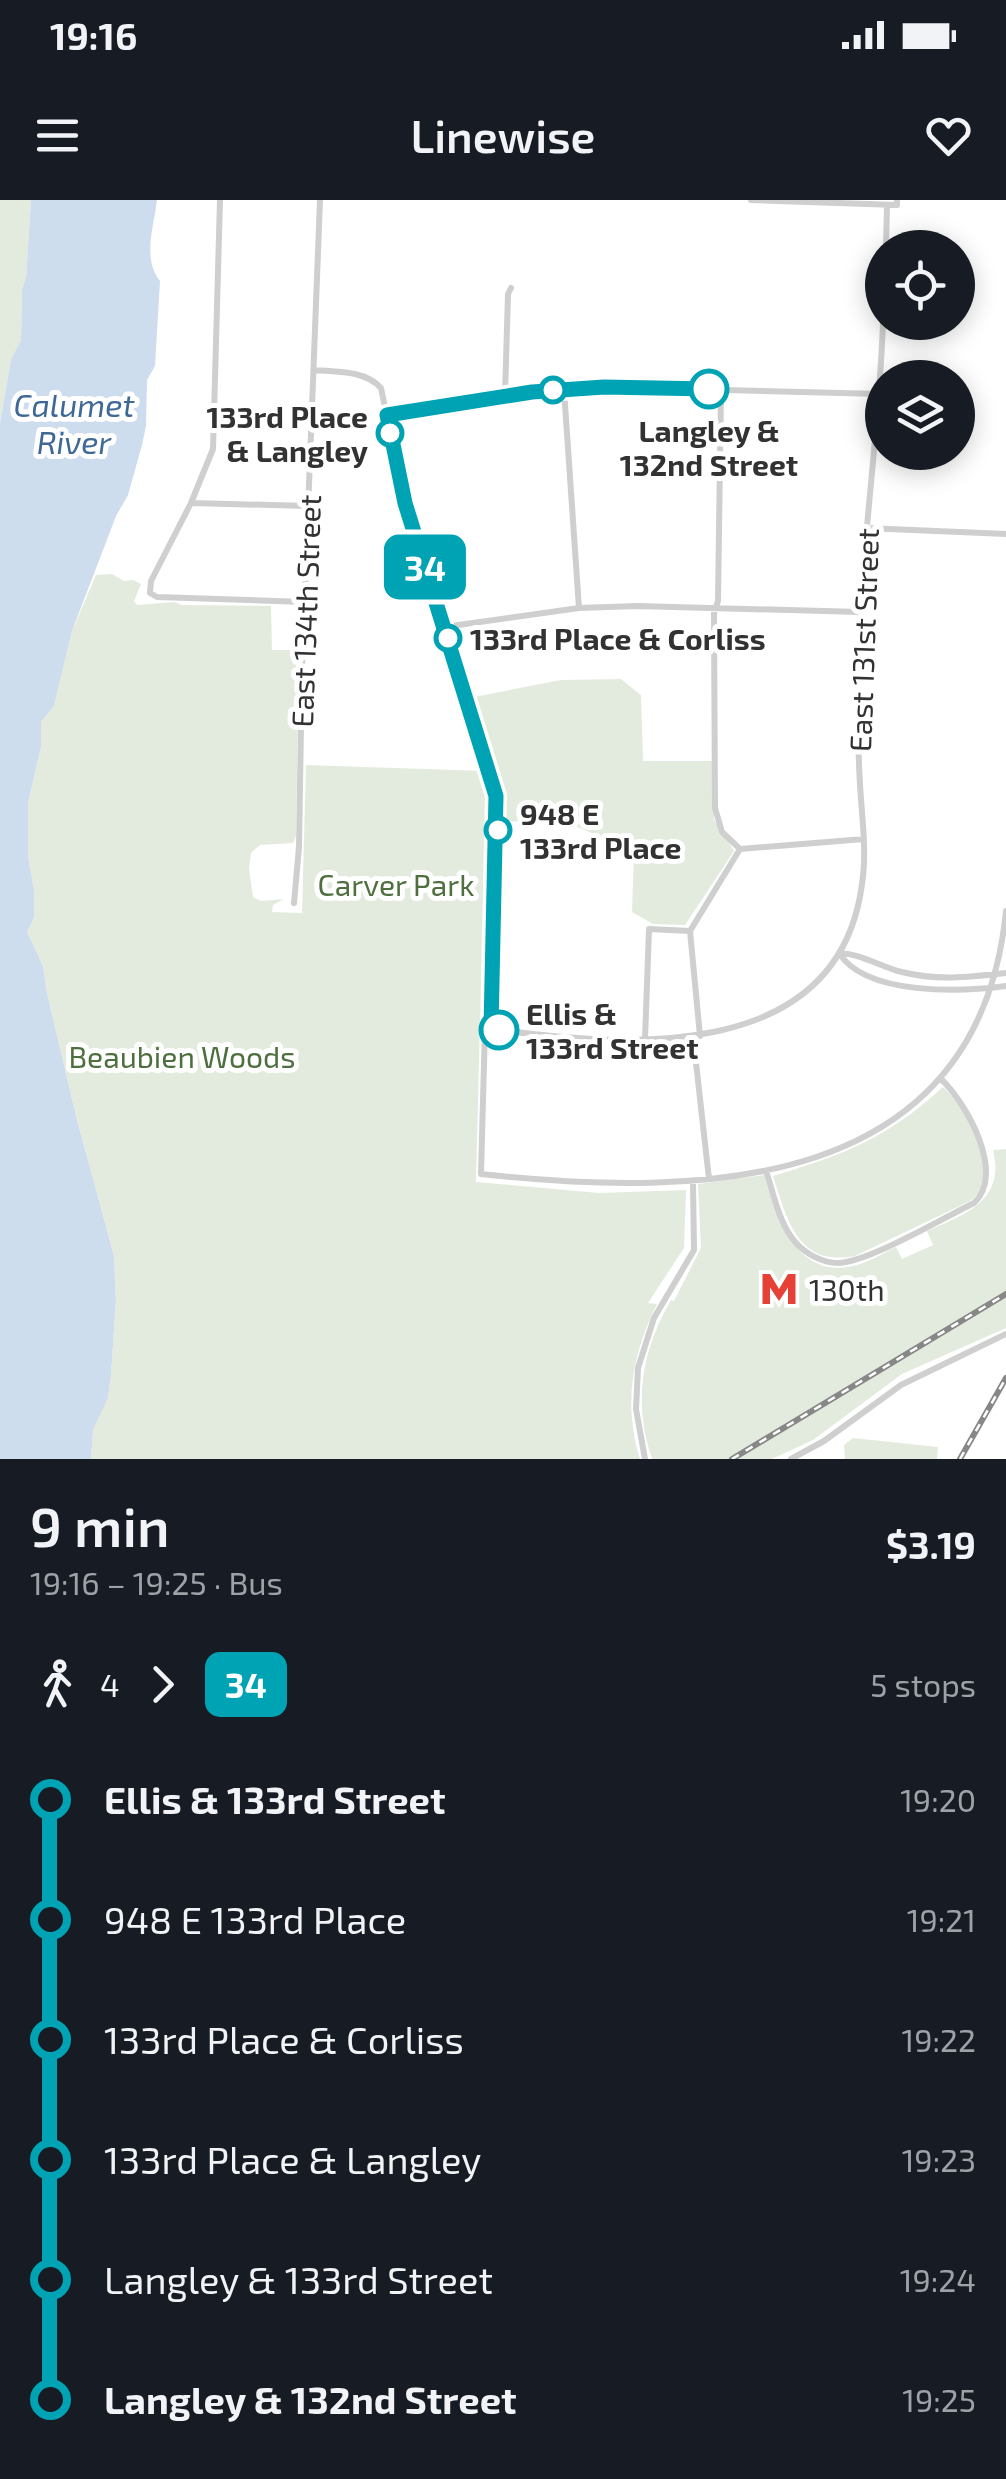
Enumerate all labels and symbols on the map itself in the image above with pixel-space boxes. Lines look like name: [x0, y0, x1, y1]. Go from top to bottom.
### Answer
marker: Langley & 132nd Street: [690, 370, 728, 408]
unlabelled marker: [540, 377, 566, 403]
water label: Calumet River: [14, 385, 135, 460]
place label: 133rd Place & Langley: [206, 398, 368, 469]
place label: Langley & 132nd Street: [620, 412, 798, 482]
marker: 133rd Place & Langley: [377, 420, 403, 446]
street label: East 134th Street: [283, 494, 327, 728]
street label: East 131st Street: [841, 527, 885, 753]
line badge: 34: [380, 534, 470, 600]
place label: 133rd Place & Corliss: [470, 620, 766, 656]
marker: 133rd Place & Corliss: [435, 625, 461, 651]
place label: 948 E 133rd Place: [520, 795, 682, 865]
marker: 948 E 133rd Place: [485, 817, 511, 843]
park label: Carver Park: [318, 866, 474, 902]
place label: Ellis & 133rd Street: [526, 995, 699, 1065]
marker: Ellis & 133rd Street: [480, 1011, 518, 1049]
park label: Beaubien Woods: [68, 1038, 296, 1074]
metro station icon: 130th: [758, 1268, 800, 1310]
place label: 130th: [809, 1271, 885, 1307]

